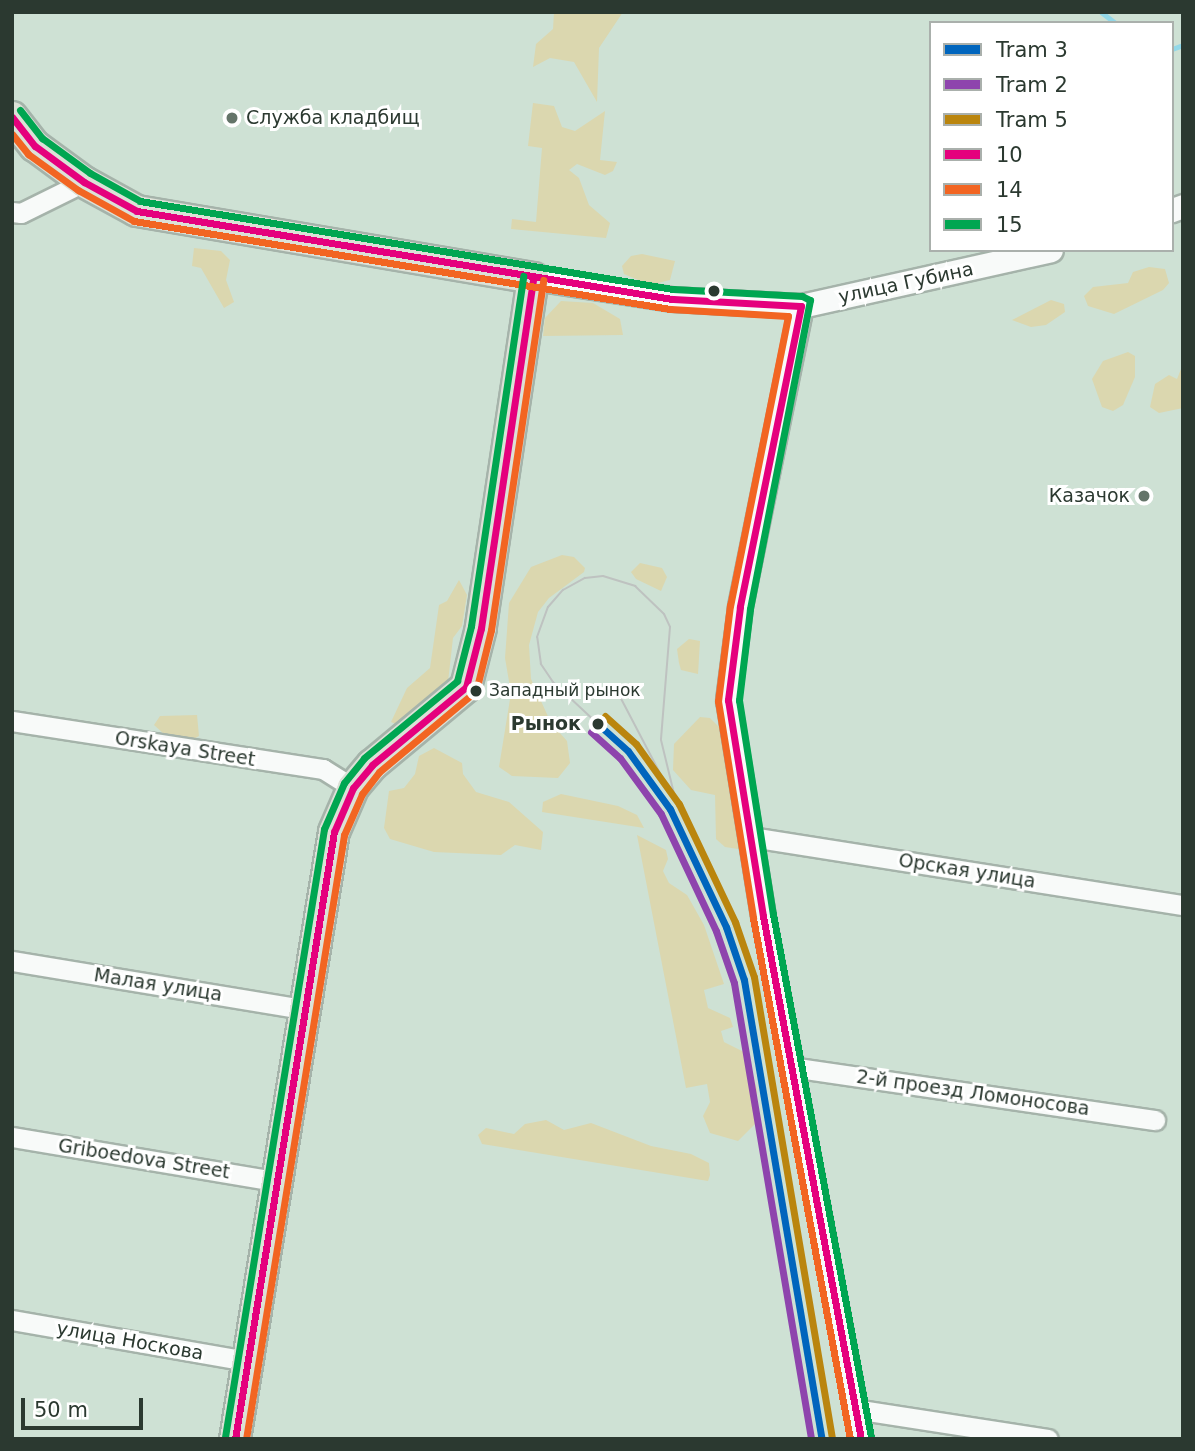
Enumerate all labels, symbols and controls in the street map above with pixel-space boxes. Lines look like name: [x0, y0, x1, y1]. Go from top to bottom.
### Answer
legend: [929, 21, 1174, 252]
text: Tram 3: [996, 38, 1068, 62]
text: Tram 2: [996, 73, 1068, 97]
place label: Служба кладбищ: [246, 107, 420, 129]
text: Tram 5: [996, 108, 1068, 132]
marker: Служба кладбищ: [224, 110, 240, 126]
text: 10: [996, 143, 1023, 167]
text: 14: [996, 178, 1023, 202]
text: 15: [996, 213, 1023, 237]
street label: улица Губина: [836, 258, 976, 308]
unlabelled marker: [707, 284, 721, 298]
place label: Казачок: [1049, 485, 1130, 507]
marker: Казачок: [1136, 488, 1152, 504]
place label: Западный рынок: [489, 681, 641, 701]
marker: Западный рынок: [469, 684, 483, 698]
place label: Рынок: [511, 713, 581, 735]
marker: Рынок: [587, 713, 609, 735]
street label: Orskaya Street: [113, 727, 257, 771]
street label: Орская улица: [897, 849, 1037, 893]
street label: Малая улица: [92, 964, 224, 1006]
street label: 2-й проезд Ломоносова: [855, 1065, 1091, 1121]
street label: Griboedova Street: [57, 1134, 231, 1184]
street label: улица Носкова: [55, 1317, 205, 1365]
scale bar: [24, 1384, 147, 1428]
text: 50 m: [34, 1398, 88, 1422]

